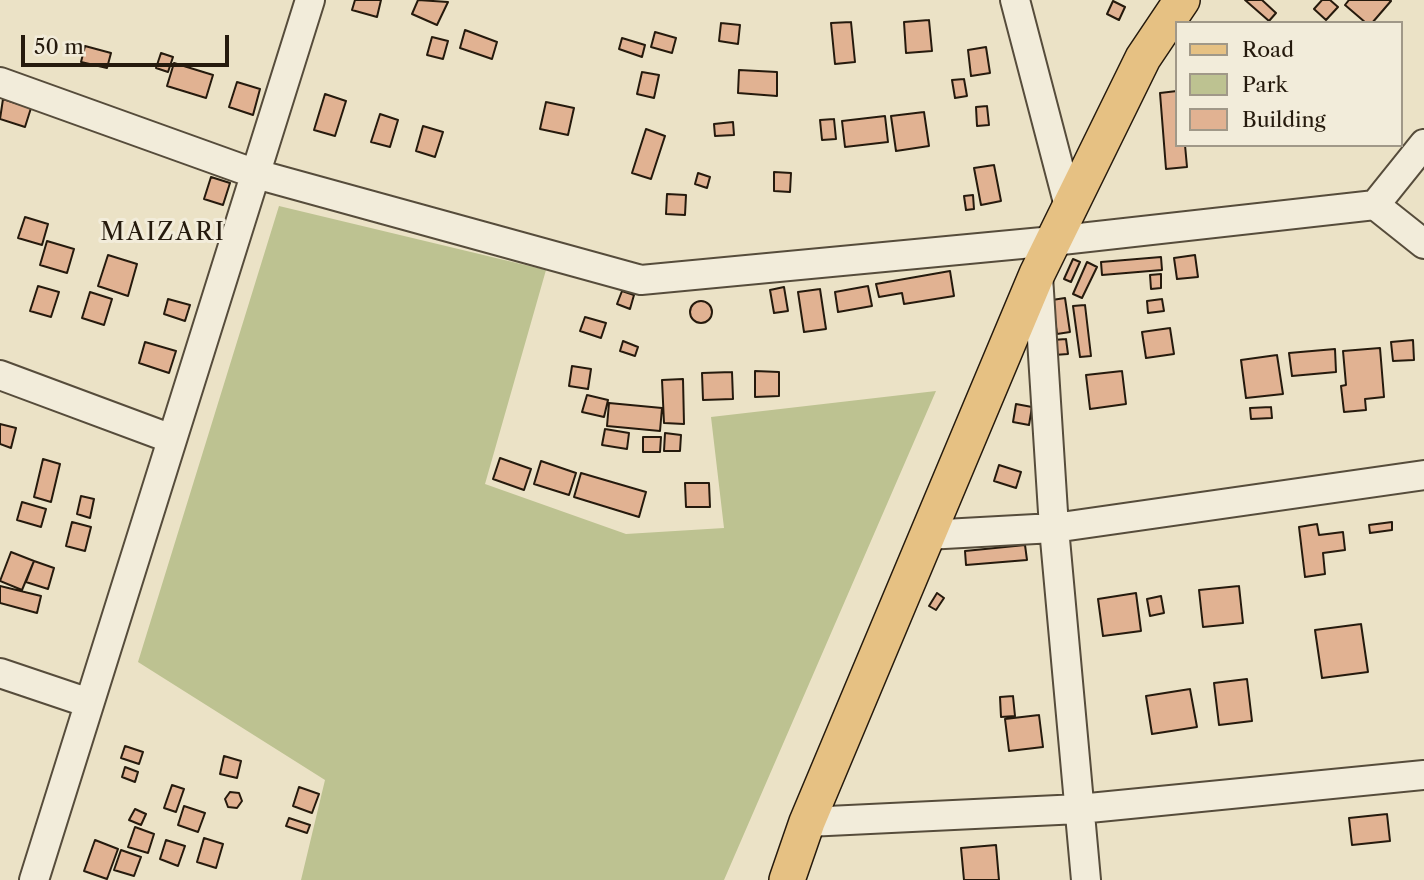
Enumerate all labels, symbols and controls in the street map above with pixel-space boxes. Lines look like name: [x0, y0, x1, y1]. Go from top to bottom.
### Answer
scale bar: [24, 21, 233, 65]
legend: [1176, 21, 1403, 147]
text: 50 m: [34, 34, 84, 59]
text: Road: [1242, 37, 1294, 62]
text: Park: [1242, 72, 1288, 97]
text: Building: [1242, 107, 1326, 132]
district label: MAIZARI: [101, 219, 225, 247]

